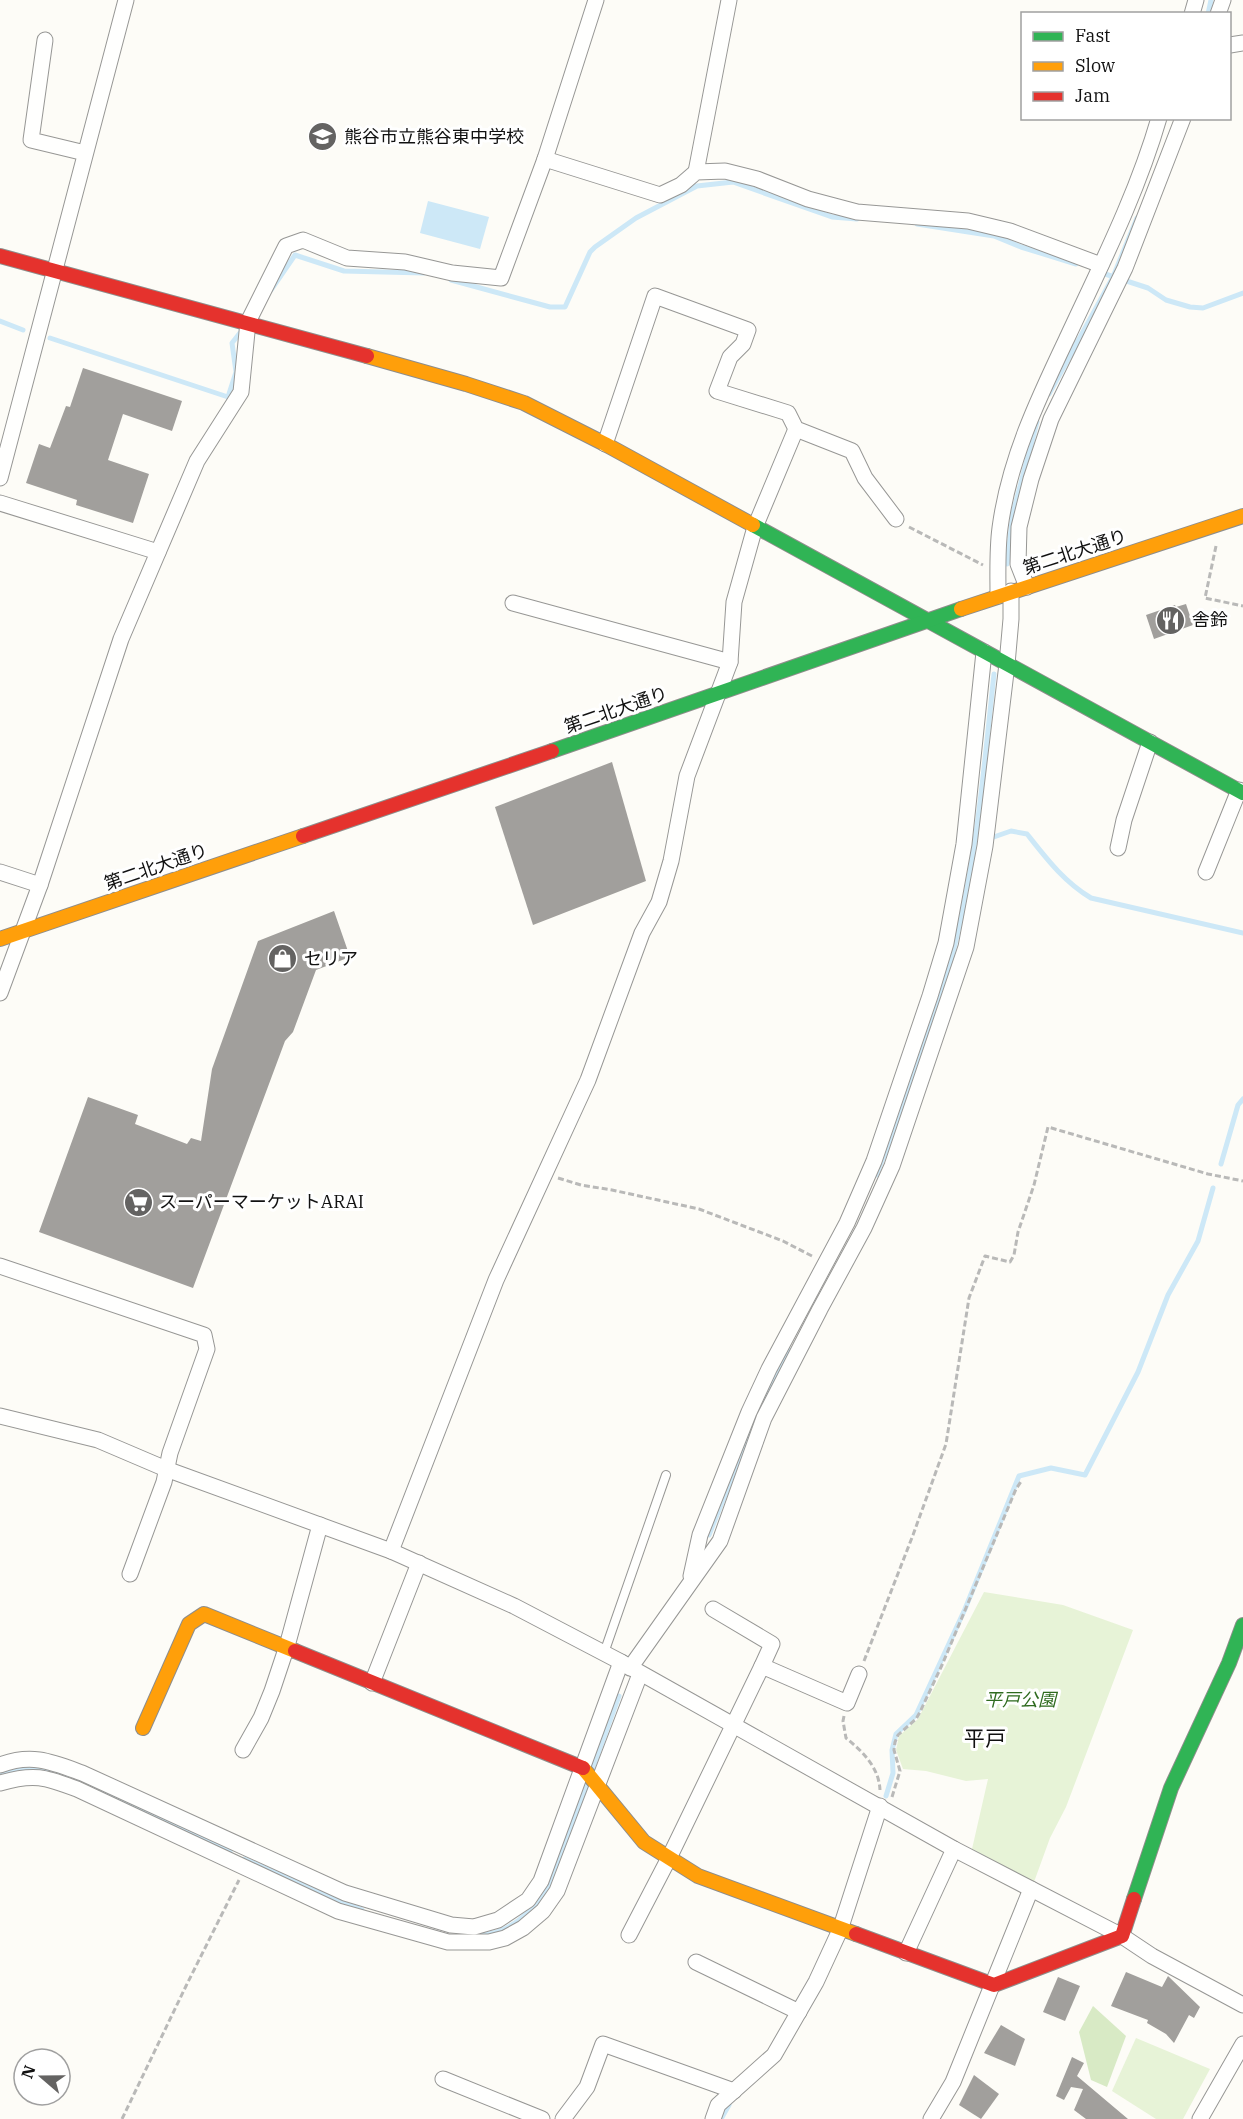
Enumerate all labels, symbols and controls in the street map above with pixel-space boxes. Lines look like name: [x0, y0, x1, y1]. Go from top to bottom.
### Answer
legend: [1021, 12, 1231, 120]
text: Fast: [1075, 24, 1110, 47]
text: Slow: [1075, 54, 1115, 77]
text: Jam: [1075, 84, 1110, 107]
school or university icon: 熊谷市立熊谷東中学校: [307, 121, 339, 153]
place label: 熊谷市立熊谷東中学校: [344, 125, 524, 148]
street label: 第二北大通り: [1020, 524, 1130, 579]
restaurant icon: 舎鈴: [1155, 604, 1187, 636]
place label: 舎鈴: [1192, 608, 1228, 631]
street label: 第二北大通り: [561, 681, 671, 738]
street label: 第二北大通り: [101, 838, 211, 895]
shop icon: セリア: [267, 943, 299, 975]
place label: セリア: [304, 947, 358, 970]
supermarket icon: スーパーマーケットARAI: [122, 1186, 154, 1218]
place label: スーパーマーケットARAI: [159, 1190, 364, 1213]
park label: 平戸公園: [984, 1688, 1059, 1711]
district label: 平戸: [964, 1724, 1006, 1752]
north arrow: [12, 2047, 72, 2107]
text: N: [16, 2063, 39, 2081]

